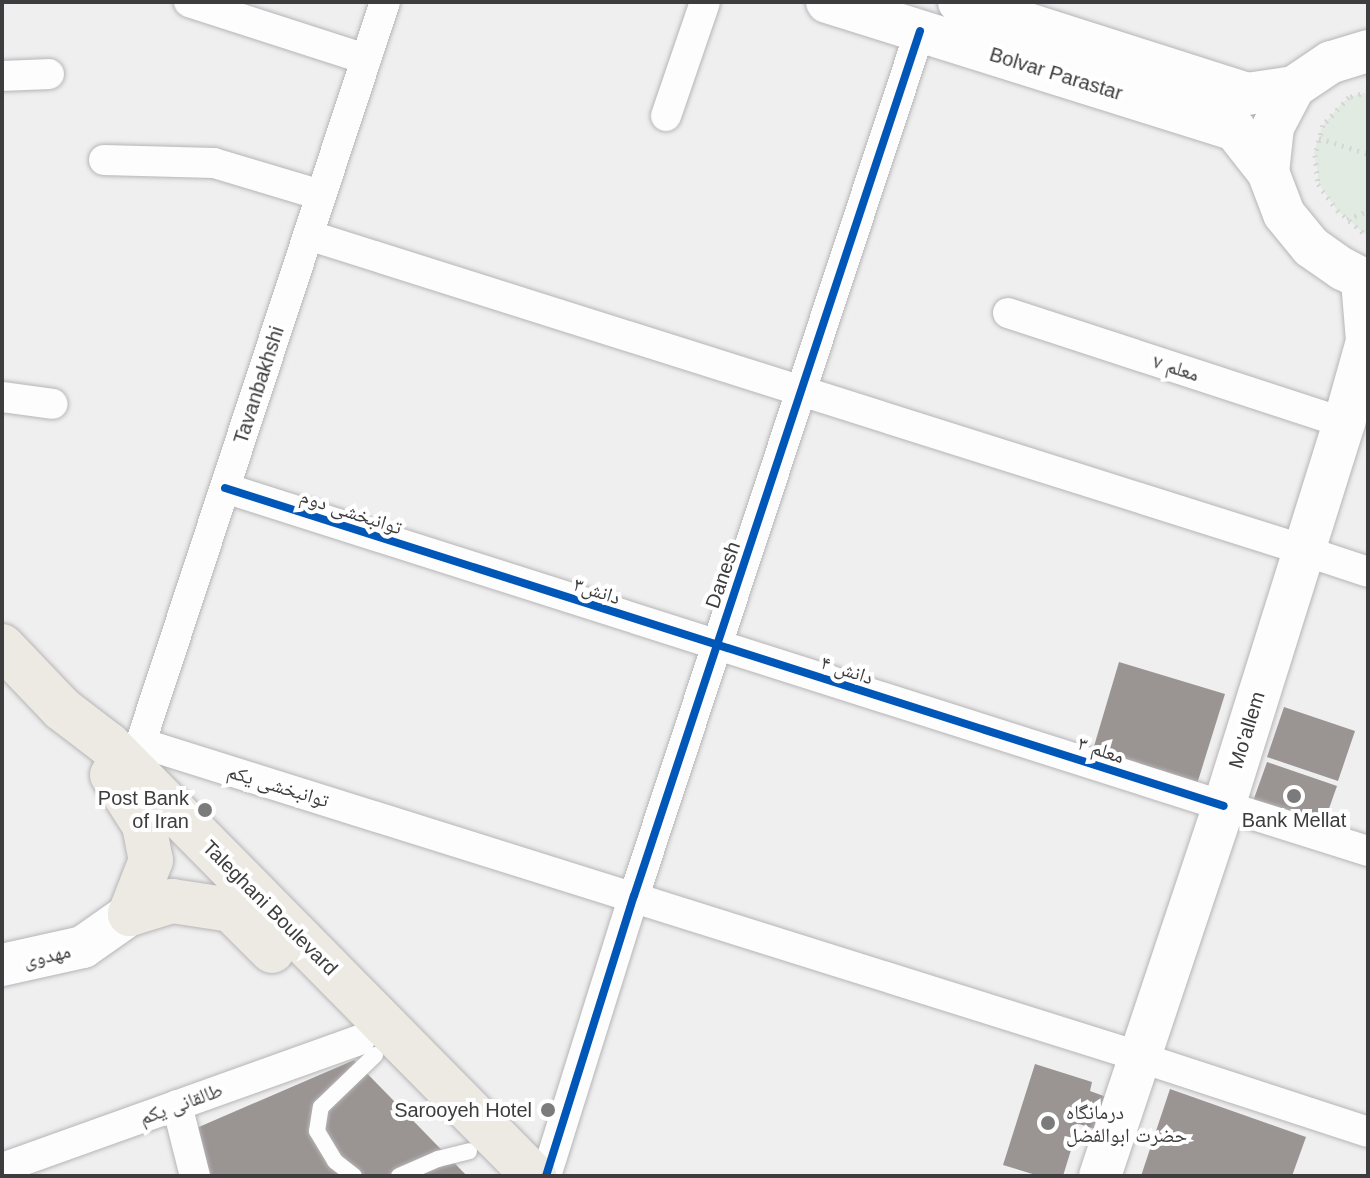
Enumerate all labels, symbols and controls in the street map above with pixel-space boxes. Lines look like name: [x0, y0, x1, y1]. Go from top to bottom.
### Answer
street label: Bolvar Parastar: [987, 42, 1125, 106]
street label: Tavanbakhshi: [229, 323, 289, 447]
street label: معلم ٧: [1150, 349, 1202, 387]
street label: توانبخشی دوم: [297, 484, 405, 540]
street label: Danesh: [700, 539, 746, 611]
street label: دانش٣: [571, 572, 623, 610]
street label: دانش ۴: [818, 650, 876, 690]
street label: Mo'allem: [1224, 689, 1270, 771]
street label: معلم ۳: [1075, 731, 1127, 769]
street label: توانبخشی یکم: [224, 759, 332, 813]
place label: Post Bank of Iran: [98, 786, 189, 833]
marker: Bank Mellat: [1285, 787, 1303, 805]
marker: Post Bank of Iran: [196, 801, 214, 819]
place label: Bank Mellat: [1242, 808, 1346, 832]
street label: Taleghani Boulevard: [197, 835, 343, 981]
street label: مهدوی: [21, 939, 73, 973]
street label: طالقانی یکم: [136, 1078, 226, 1130]
place label: Sarooyeh Hotel: [394, 1098, 532, 1122]
place label: درمانگاه حضرت ابوالفضل: [1066, 1100, 1187, 1147]
marker: Sarooyeh Hotel: [539, 1101, 557, 1119]
marker: درمانگاه حضرت ابوالفضل: [1037, 1112, 1059, 1134]

